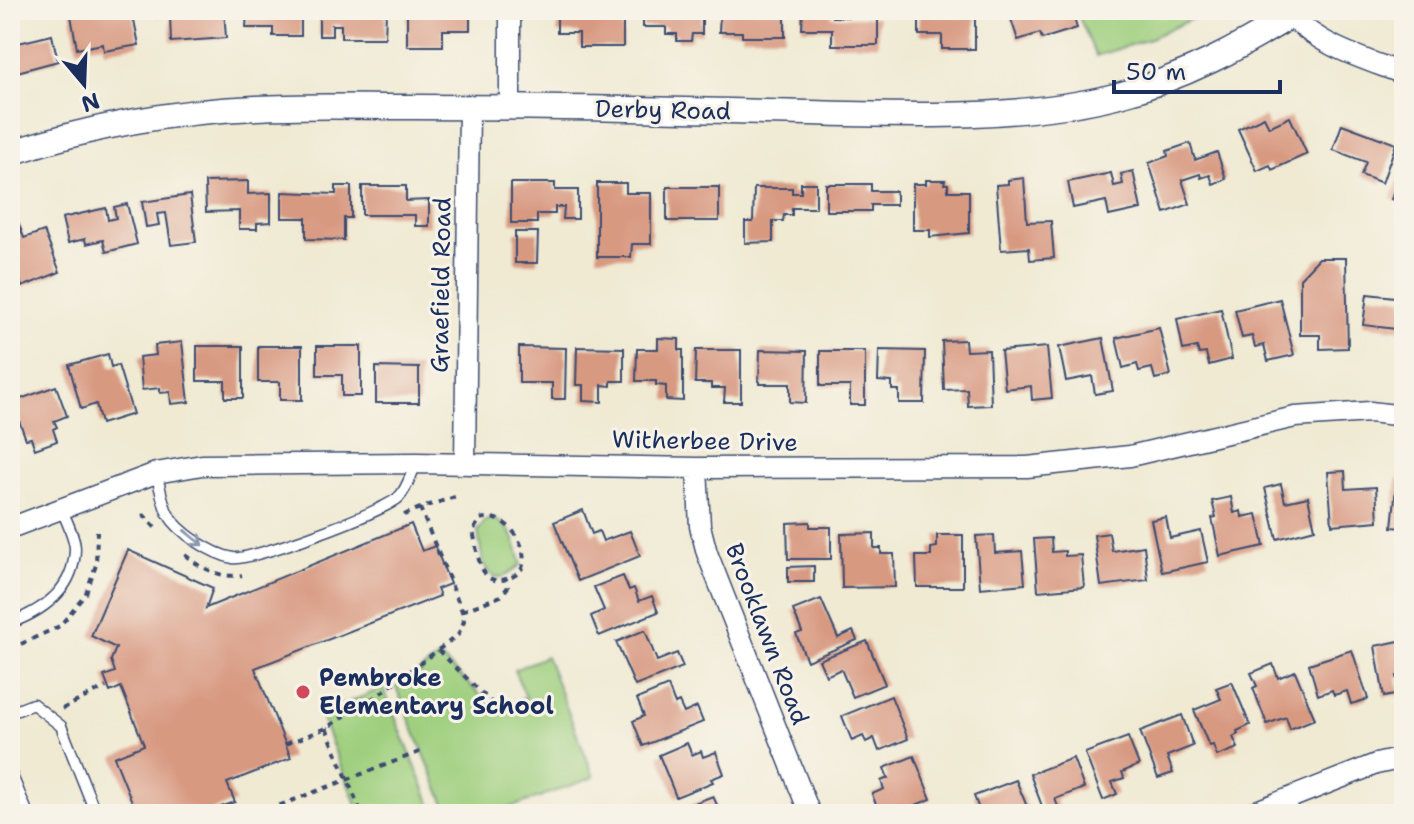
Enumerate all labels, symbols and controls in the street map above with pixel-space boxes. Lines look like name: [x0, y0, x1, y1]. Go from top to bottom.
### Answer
north arrow: [44, 44, 124, 124]
scale bar: [1114, 44, 1280, 94]
text: 50 m: [1126, 56, 1186, 88]
text: N: [77, 86, 103, 119]
street label: Derby Road: [595, 93, 731, 127]
street label: Graefield Road: [423, 197, 459, 373]
street label: Witherbee Drive: [612, 423, 798, 459]
one-way arrow: [183, 529, 204, 546]
street label: Brooklawn Road: [718, 539, 816, 729]
place label: Pembroke Elementary School: [319, 662, 554, 722]
marker: Pembroke Elementary School: [294, 683, 312, 701]

